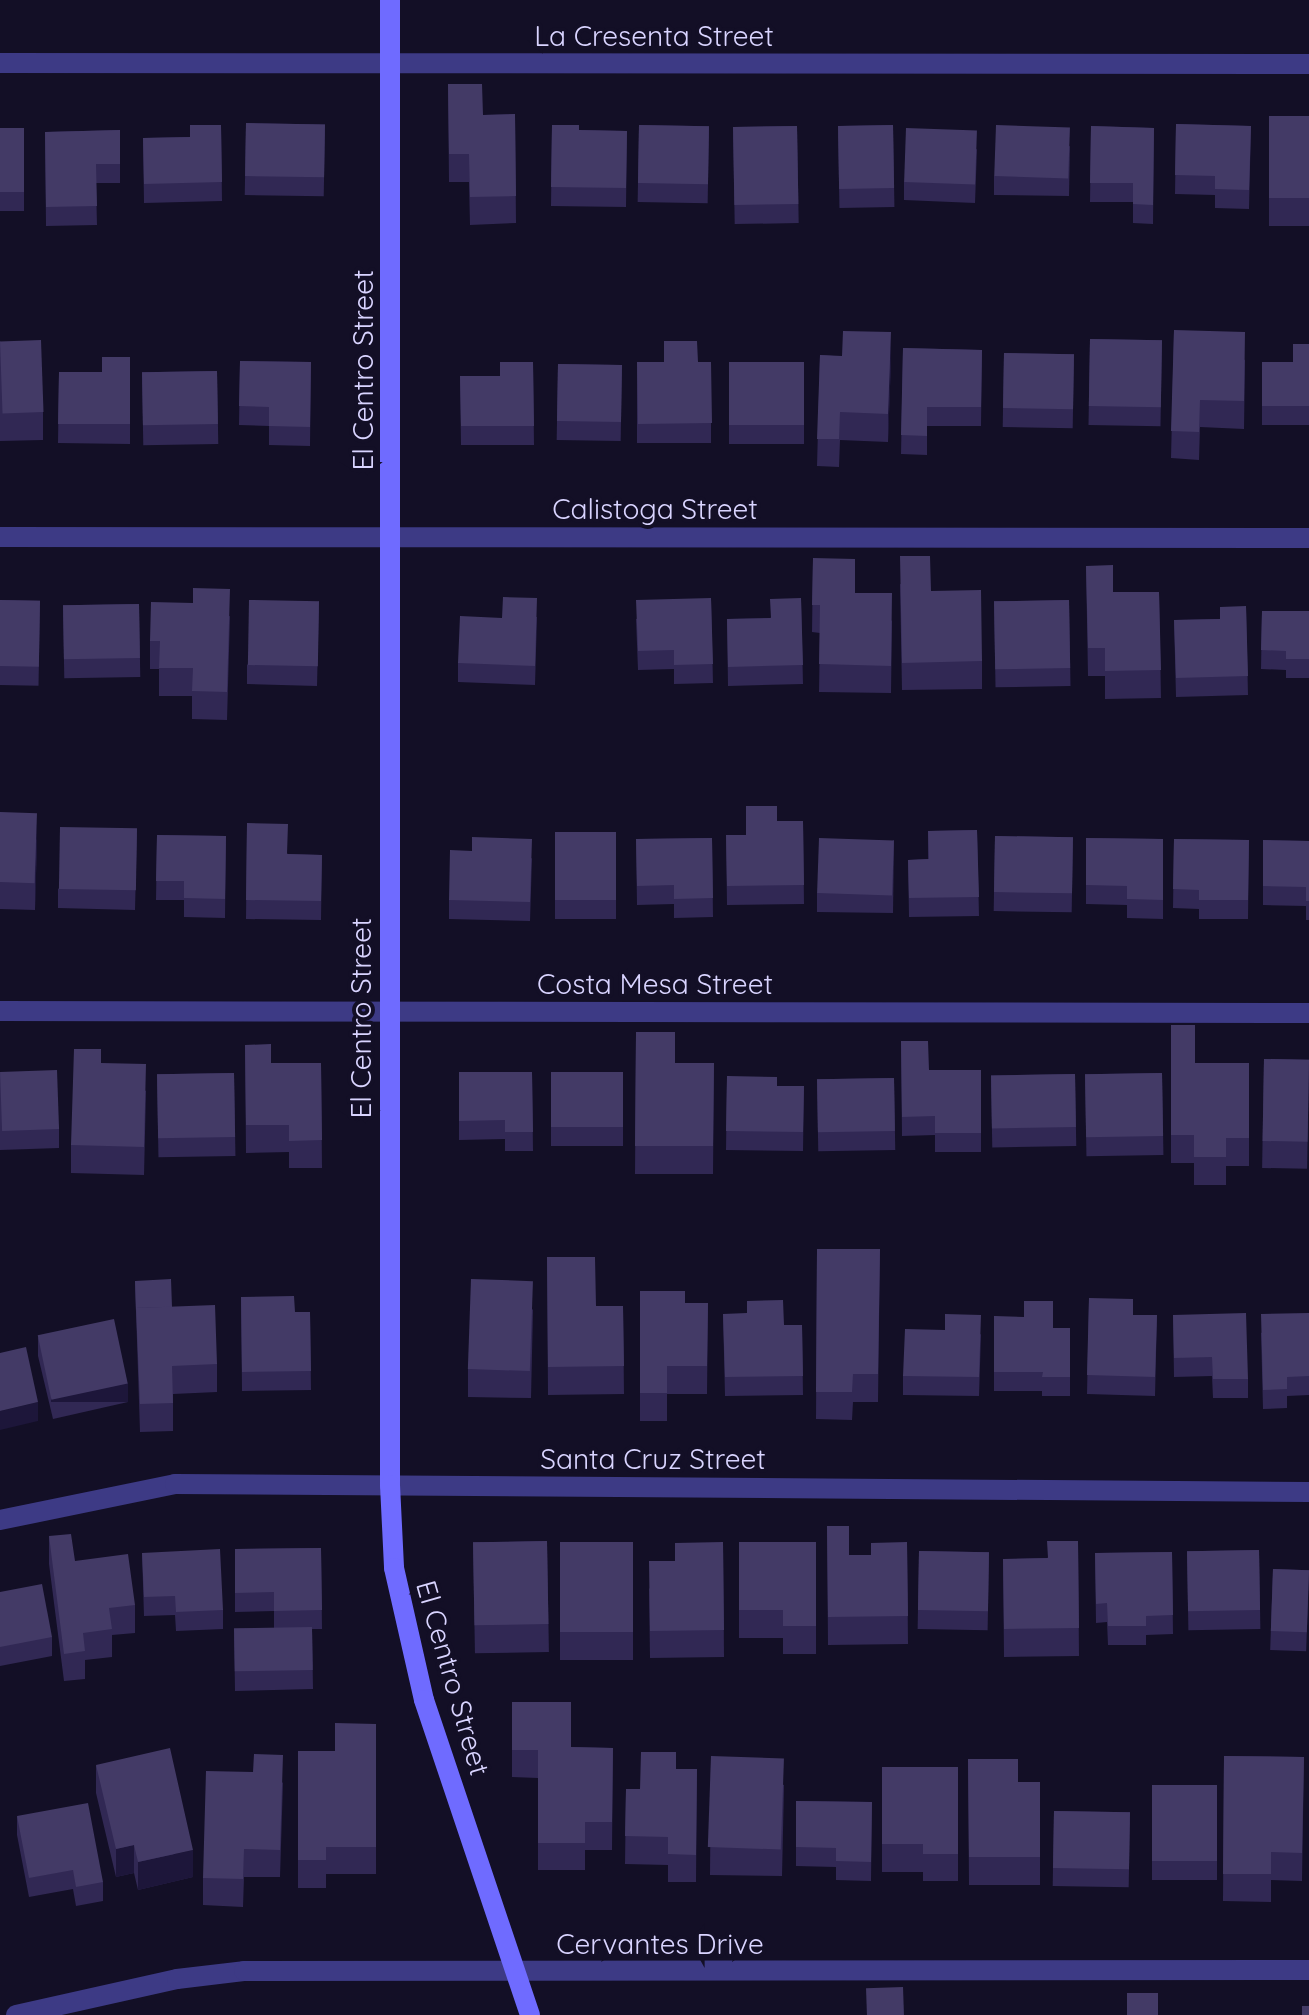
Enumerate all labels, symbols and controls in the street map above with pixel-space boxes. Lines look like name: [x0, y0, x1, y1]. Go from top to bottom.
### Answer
street label: La Cresenta Street: [534, 19, 774, 53]
street label: El Centro Street: [346, 269, 380, 471]
street label: Calistoga Street: [552, 492, 758, 526]
street label: El Centro Street: [344, 917, 378, 1119]
street label: Costa Mesa Street: [537, 967, 773, 1001]
street label: Santa Cruz Street: [540, 1442, 766, 1476]
street label: El Centro Street: [409, 1577, 497, 1779]
street label: Cervantes Drive: [556, 1927, 764, 1961]

